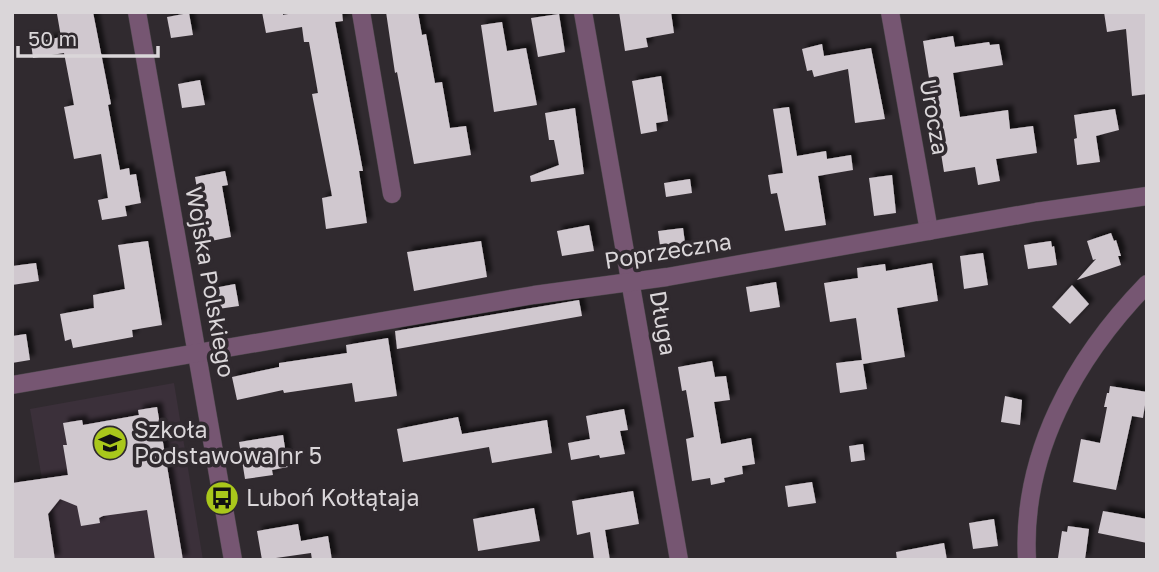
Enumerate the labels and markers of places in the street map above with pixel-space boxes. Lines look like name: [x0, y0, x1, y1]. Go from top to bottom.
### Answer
place label: Szkoła Podstawowa nr 5: [134, 415, 322, 469]
school or university icon: Szkoła Podstawowa nr 5: [91, 424, 129, 462]
bus stop icon: Luboń Kołłątaja: [203, 479, 241, 517]
place label: Luboń Kołłątaja: [246, 483, 419, 511]

